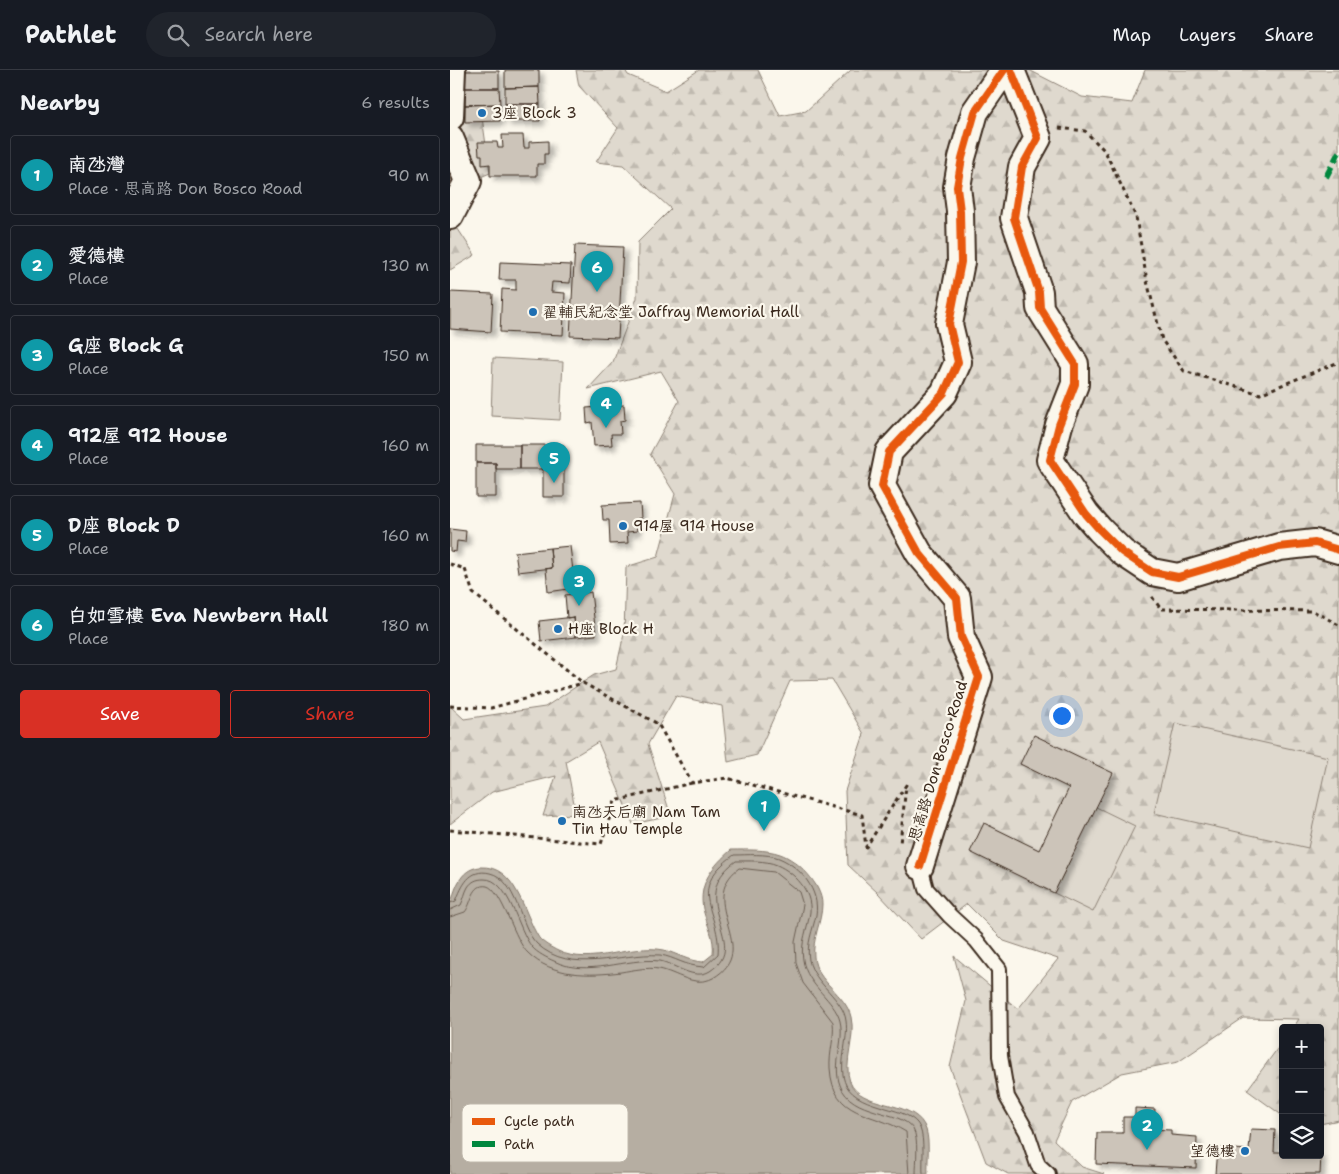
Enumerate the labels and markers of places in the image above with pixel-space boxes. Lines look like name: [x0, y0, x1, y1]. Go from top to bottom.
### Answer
place label: 3座 Block 3: [492, 103, 577, 123]
marker: 3座 Block 3: [476, 107, 488, 119]
pin: 6: [581, 251, 613, 292]
place label: 翟輔民紀念堂 Jaffray Memorial Hall: [543, 302, 800, 322]
marker: 翟輔民紀念堂 Jaffray Memorial Hall: [527, 306, 539, 318]
pin: 4: [590, 387, 622, 428]
pin: 5: [538, 442, 570, 483]
place label: 914屋 914 House: [633, 516, 755, 536]
marker: 914屋 914 House: [617, 520, 629, 532]
pin: 3: [563, 565, 595, 606]
place label: H座 Block H: [568, 619, 654, 639]
marker: H座 Block H: [552, 623, 564, 635]
pin: 1: [748, 790, 780, 831]
place label: 南氹天后廟 Nam Tam Tin Hau Temple: [572, 802, 720, 839]
marker: 南氹天后廟 Nam Tam Tin Hau Temple: [556, 815, 568, 827]
pin: 2: [1131, 1109, 1163, 1150]
place label: 望德樓: [1190, 1141, 1235, 1161]
marker: 望德樓: [1239, 1145, 1251, 1157]

